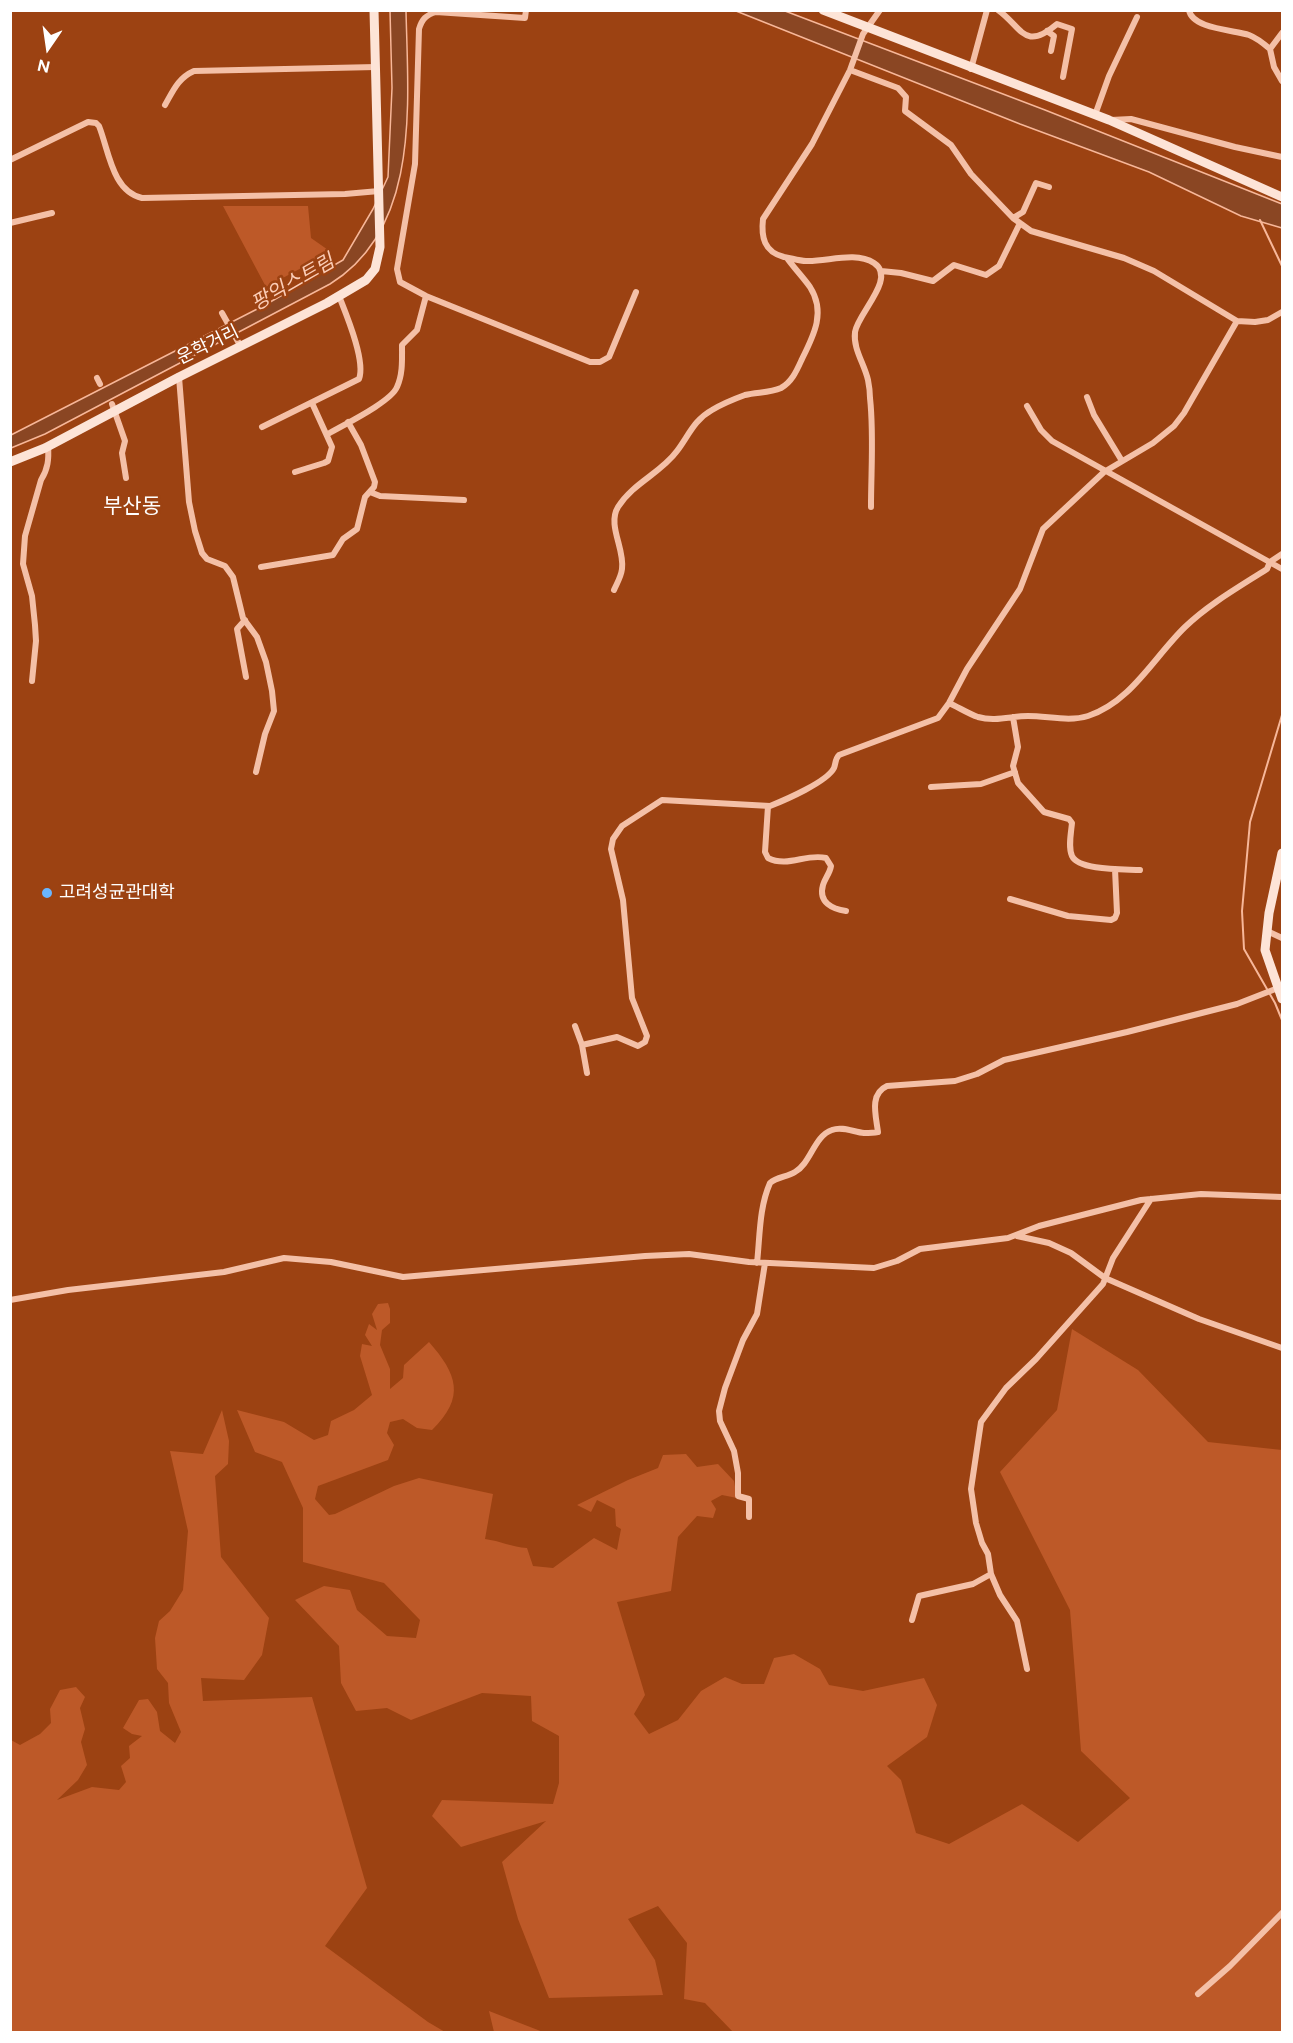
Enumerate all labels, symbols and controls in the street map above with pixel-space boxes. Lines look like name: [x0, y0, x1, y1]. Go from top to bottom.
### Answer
north arrow: [18, 18, 78, 78]
text: N: [36, 55, 52, 77]
water label: 팡익스트림: [247, 250, 339, 316]
street label: 운학거리: [173, 321, 243, 369]
district label: 부산동: [103, 494, 161, 520]
place label: 고려성균관대학: [59, 882, 175, 904]
marker: 고려성균관대학: [40, 886, 54, 900]

